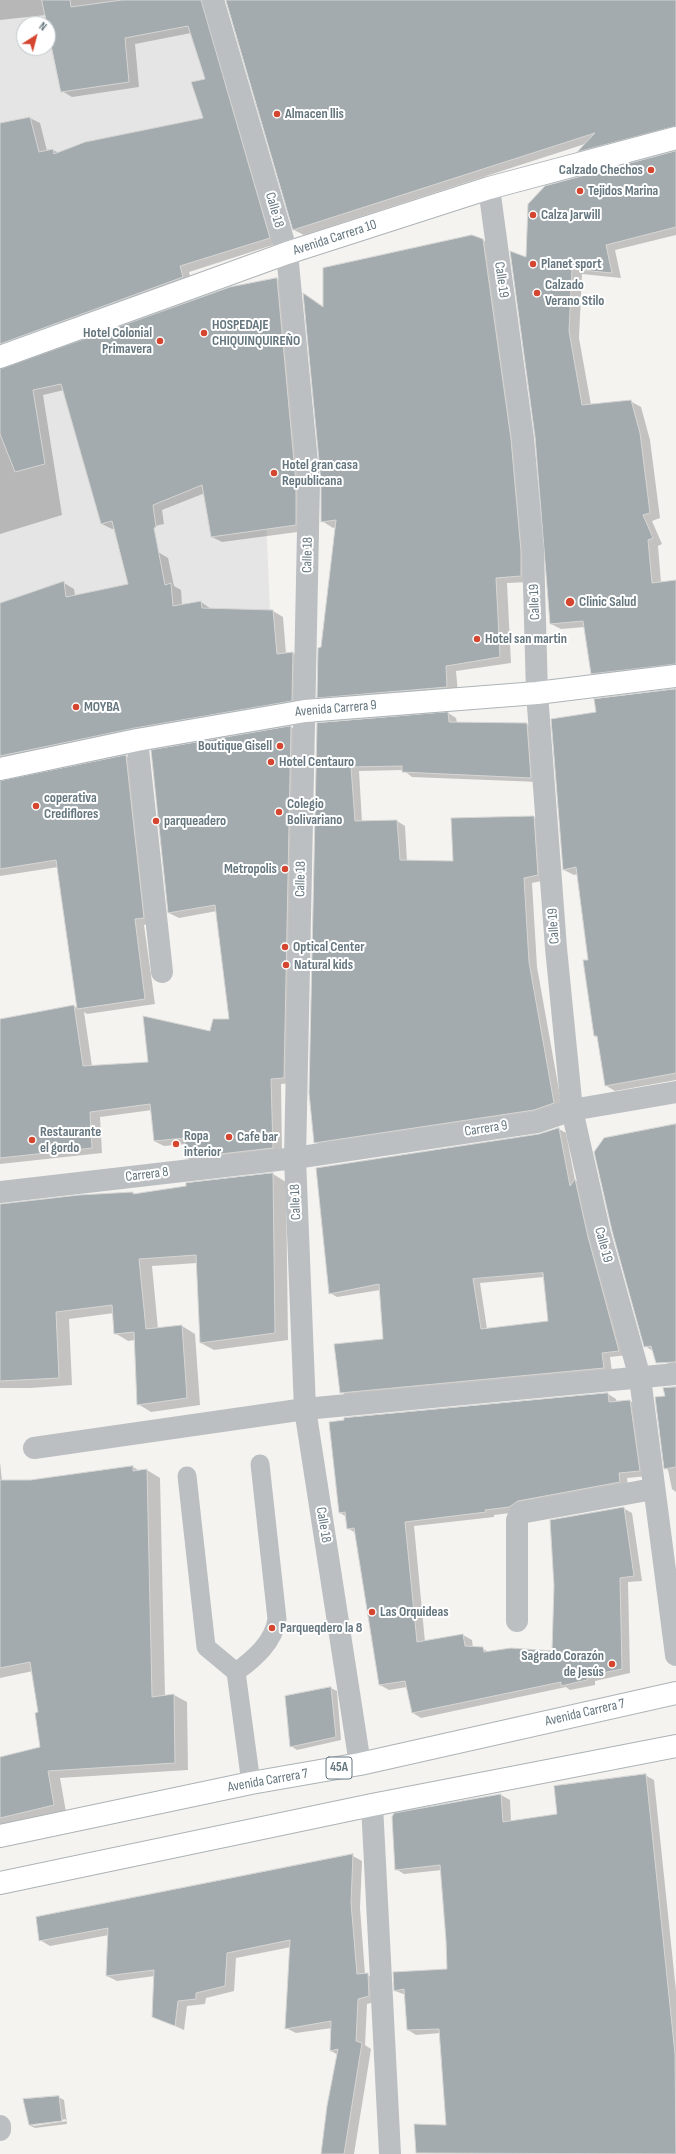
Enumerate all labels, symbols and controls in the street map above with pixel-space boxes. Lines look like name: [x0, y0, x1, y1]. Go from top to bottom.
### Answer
north arrow: [16, 16, 56, 56]
text: N: [37, 20, 49, 34]
place label: Almacen llis: [285, 106, 344, 122]
marker: Almacen llis: [272, 109, 282, 119]
place label: Calzado Chechos: [559, 162, 643, 178]
marker: Calzado Chechos: [646, 165, 656, 175]
place label: Tejidos Marina: [588, 183, 658, 199]
marker: Tejidos Marina: [575, 186, 585, 196]
street label: Calle 18: [261, 190, 287, 230]
place label: Calza Jarwill: [541, 207, 600, 223]
marker: Calza Jarwill: [528, 210, 538, 220]
street label: Avenida Carrera 10: [291, 217, 379, 259]
place label: Planet sport: [541, 256, 602, 272]
marker: Planet sport: [528, 259, 538, 269]
street label: Calle 19: [490, 261, 512, 299]
place label: Calzado Verano Stilo: [545, 277, 604, 310]
marker: Calzado Verano Stilo: [532, 288, 542, 298]
place label: HOSPEDAJE CHIQUINQUIREÑO: [212, 317, 300, 350]
place label: Hotel Colonial Primavera: [83, 325, 152, 358]
marker: HOSPEDAJE CHIQUINQUIREÑO: [199, 328, 209, 338]
marker: Hotel Colonial Primavera: [155, 336, 165, 346]
place label: Hotel gran casa Republicana: [282, 457, 358, 490]
marker: Hotel gran casa Republicana: [269, 468, 279, 478]
street label: Calle 18: [299, 537, 317, 573]
street label: Calle 19: [526, 584, 544, 620]
place label: Clinic Salud: [579, 594, 636, 610]
marker: Clinic Salud: [564, 596, 576, 608]
place label: Hotel san martin: [485, 631, 567, 647]
marker: Hotel san martin: [472, 634, 482, 644]
street label: Avenida Carrera 9: [295, 697, 377, 721]
place label: MOYBA: [84, 699, 120, 715]
marker: MOYBA: [71, 702, 81, 712]
place label: Boutique Gisell: [198, 738, 272, 754]
marker: Boutique Gisell: [275, 741, 285, 751]
place label: Hotel Centauro: [279, 754, 354, 770]
marker: Hotel Centauro: [266, 757, 276, 767]
place label: coperativa Crediflores: [44, 790, 98, 822]
place label: Colegio Bolivariano: [287, 796, 342, 828]
marker: coperativa Crediflores: [31, 801, 41, 811]
marker: Colegio Bolivariano: [274, 807, 284, 817]
place label: parqueadero: [164, 813, 226, 829]
marker: parqueadero: [151, 816, 161, 826]
place label: Metropolis: [224, 861, 277, 877]
street label: Calle 18: [292, 861, 310, 897]
marker: Metropolis: [280, 864, 290, 874]
street label: Calle 19: [544, 907, 564, 945]
place label: Optical Center: [293, 939, 365, 955]
marker: Optical Center: [280, 942, 290, 952]
place label: Natural kids: [294, 957, 353, 973]
marker: Natural kids: [281, 960, 291, 970]
street label: Carrera 9: [463, 1117, 509, 1141]
place label: Restaurante el gordo: [40, 1124, 101, 1156]
place label: Ropa interior: [184, 1128, 221, 1160]
place label: Cafe bar: [237, 1129, 278, 1145]
marker: Cafe bar: [224, 1132, 234, 1142]
marker: Restaurante el gordo: [27, 1135, 37, 1145]
marker: Ropa interior: [171, 1139, 181, 1149]
street label: Carrera 8: [125, 1164, 169, 1186]
street label: Calle 18: [287, 1184, 305, 1220]
street label: Calle 19: [590, 1225, 616, 1265]
street label: Calle 18: [312, 1506, 334, 1544]
place label: Las Orquideas: [380, 1604, 449, 1620]
marker: Las Orquideas: [367, 1607, 377, 1617]
place label: Parqueqdero la 8: [280, 1620, 362, 1636]
marker: Parqueqdero la 8: [267, 1623, 277, 1633]
place label: Sagrado Corazón de Jesús: [521, 1648, 604, 1680]
marker: Sagrado Corazón de Jesús: [607, 1659, 617, 1669]
street label: Avenida Carrera 7: [544, 1696, 626, 1730]
road number: 45A: [326, 1757, 352, 1779]
street label: Avenida Carrera 7: [227, 1766, 309, 1796]

